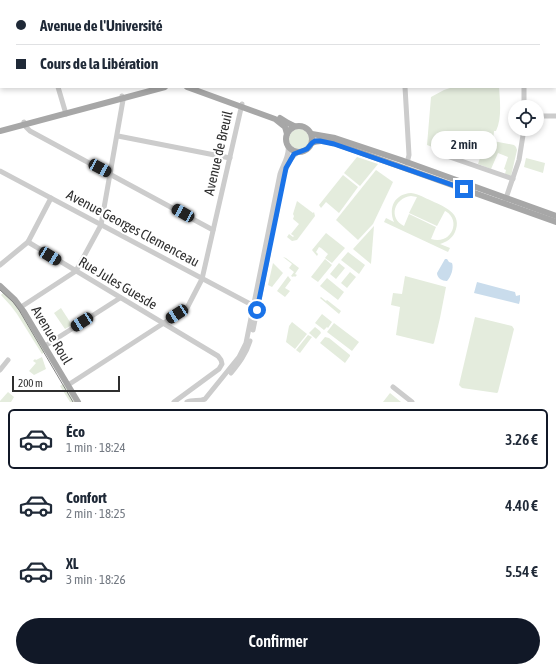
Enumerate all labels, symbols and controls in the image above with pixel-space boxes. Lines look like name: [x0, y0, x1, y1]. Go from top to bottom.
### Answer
text: Avenue de l'Université: [40, 17, 163, 34]
text: Cours de la Libération: [40, 55, 158, 72]
map controls: [508, 100, 544, 136]
button: locate: [508, 100, 544, 136]
street label: Avenue de Breuil: [200, 109, 236, 197]
callout: 2 min: [431, 131, 497, 159]
text: 2 min: [451, 137, 477, 152]
car: [87, 157, 113, 179]
route end: [455, 180, 473, 198]
street label: Avenue Georges Clemenceau: [64, 186, 202, 270]
car: [170, 202, 196, 224]
car: [37, 245, 63, 267]
street label: Rue Jules Guesde: [76, 253, 160, 313]
route start: [248, 301, 266, 319]
car: [164, 302, 190, 326]
street label: Avenue Roul: [28, 303, 76, 367]
car: [69, 310, 95, 334]
scale bar: [12, 374, 120, 393]
text: 200 m: [18, 377, 43, 389]
icon: car: [18, 421, 54, 457]
text: Éco: [66, 423, 85, 440]
text: 3.26 €: [505, 431, 538, 448]
text: 1 min · 18:24: [66, 440, 126, 455]
icon: car: [18, 487, 54, 523]
text: Confort: [66, 489, 107, 506]
text: 4.40 €: [505, 497, 538, 514]
text: 2 min · 18:25: [66, 506, 126, 521]
icon: car: [18, 553, 54, 589]
text: XL: [66, 555, 79, 572]
text: 5.54 €: [505, 563, 538, 580]
text: 3 min · 18:26: [66, 572, 126, 587]
button: Confirmer: [16, 618, 540, 664]

